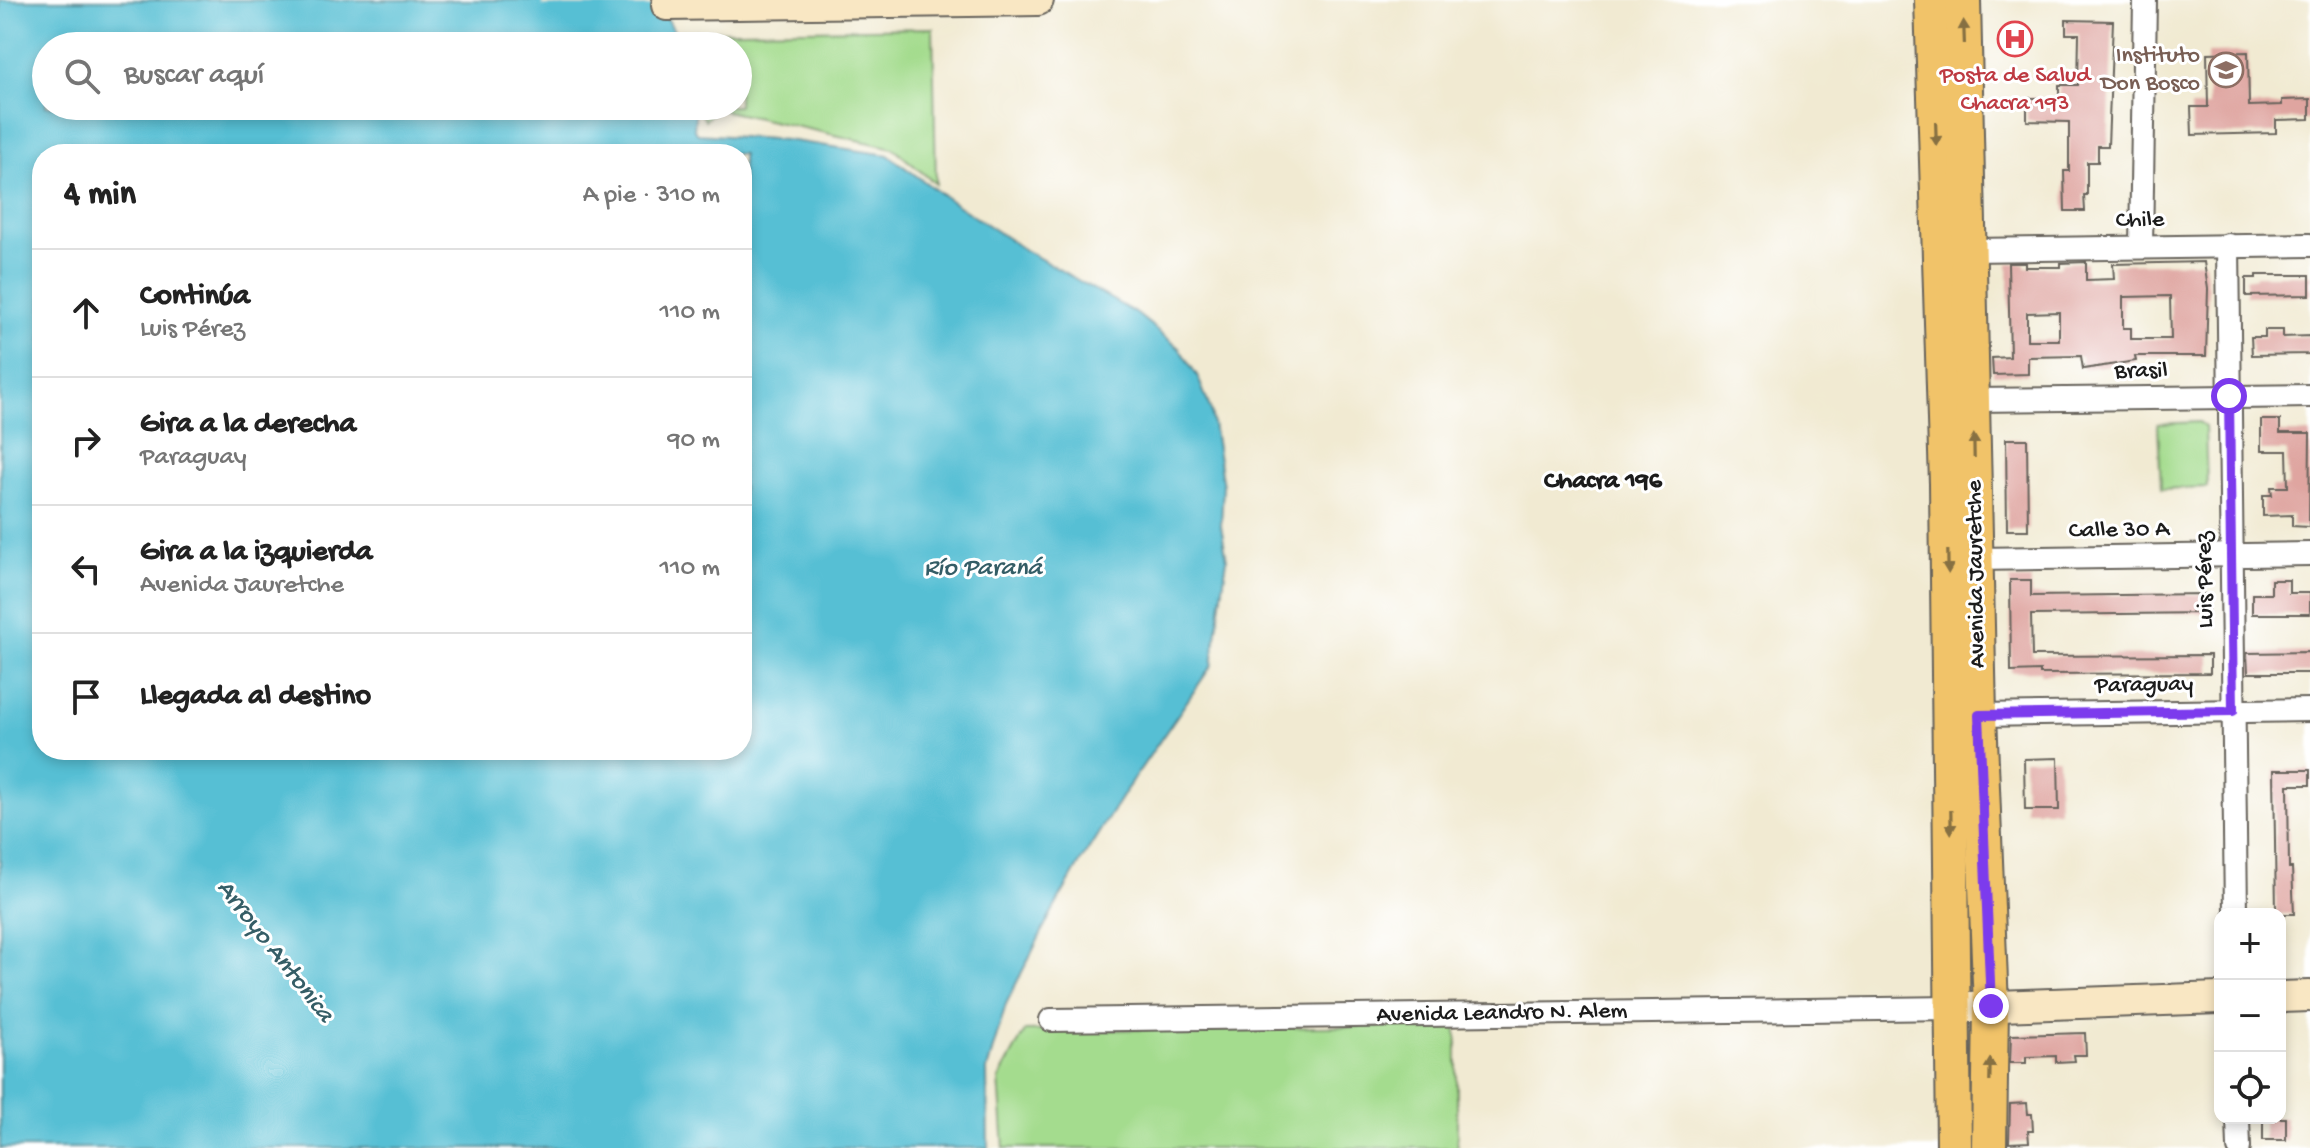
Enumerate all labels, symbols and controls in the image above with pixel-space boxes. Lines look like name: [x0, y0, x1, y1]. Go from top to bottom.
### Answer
one-way arrow: [1958, 19, 1971, 44]
hospital icon: Posta de Salud Chacra 193: [1996, 20, 2034, 58]
search box: [32, 32, 752, 120]
place label: Instituto Don Bosco: [2099, 42, 2200, 99]
school or university icon: Instituto Don Bosco: [2207, 51, 2245, 89]
icon: search: [60, 54, 104, 98]
text: Buscar aquí: [124, 59, 264, 94]
place label: Posta de Salud Chacra 193: [1939, 62, 2092, 119]
one-way arrow: [1929, 122, 1942, 147]
text: 4 min: [64, 176, 136, 216]
text: A pie · 310 m: [583, 181, 720, 212]
street label: Chile: [2115, 206, 2165, 236]
text: Continúa: [140, 280, 250, 315]
icon: ahead: [64, 291, 108, 335]
text: 110 m: [660, 298, 720, 329]
text: Luis Pérez: [140, 315, 245, 346]
street label: Brasil: [2113, 357, 2168, 387]
route start: [2211, 378, 2247, 414]
text: Gira a la derecha: [140, 408, 356, 443]
icon: right: [64, 419, 108, 463]
text: 90 m: [668, 426, 720, 457]
one-way arrow: [1968, 433, 1981, 458]
text: Paraguay: [140, 443, 247, 474]
district label: Chacra 196: [1544, 467, 1663, 498]
street label: Avenida Jauretche: [1961, 479, 1993, 668]
street label: Calle 30 A: [2068, 516, 2172, 546]
street label: Luis Pérez: [2191, 530, 2221, 629]
text: Gira a la izquierda: [140, 536, 373, 571]
icon: left: [64, 547, 108, 591]
one-way arrow: [1941, 550, 1954, 575]
text: 110 m: [660, 554, 720, 585]
water label: Río Paraná: [924, 554, 1044, 585]
text: Avenida Jauretche: [140, 571, 344, 602]
street label: Paraguay: [2094, 671, 2194, 701]
icon: arrive: [64, 675, 108, 719]
text: Llegada al destino: [140, 680, 371, 715]
one-way arrow: [1945, 810, 1957, 835]
water label: Arroyo Antonica: [209, 874, 340, 1031]
map controls: [2214, 908, 2286, 1124]
button: +: [2214, 908, 2286, 980]
button: −: [2214, 980, 2286, 1052]
route end: [1973, 988, 2009, 1024]
street label: Avenida Leandro N. Alem: [1376, 997, 1628, 1031]
button: locate: [2214, 1052, 2286, 1124]
one-way arrow: [1984, 1057, 1996, 1082]

